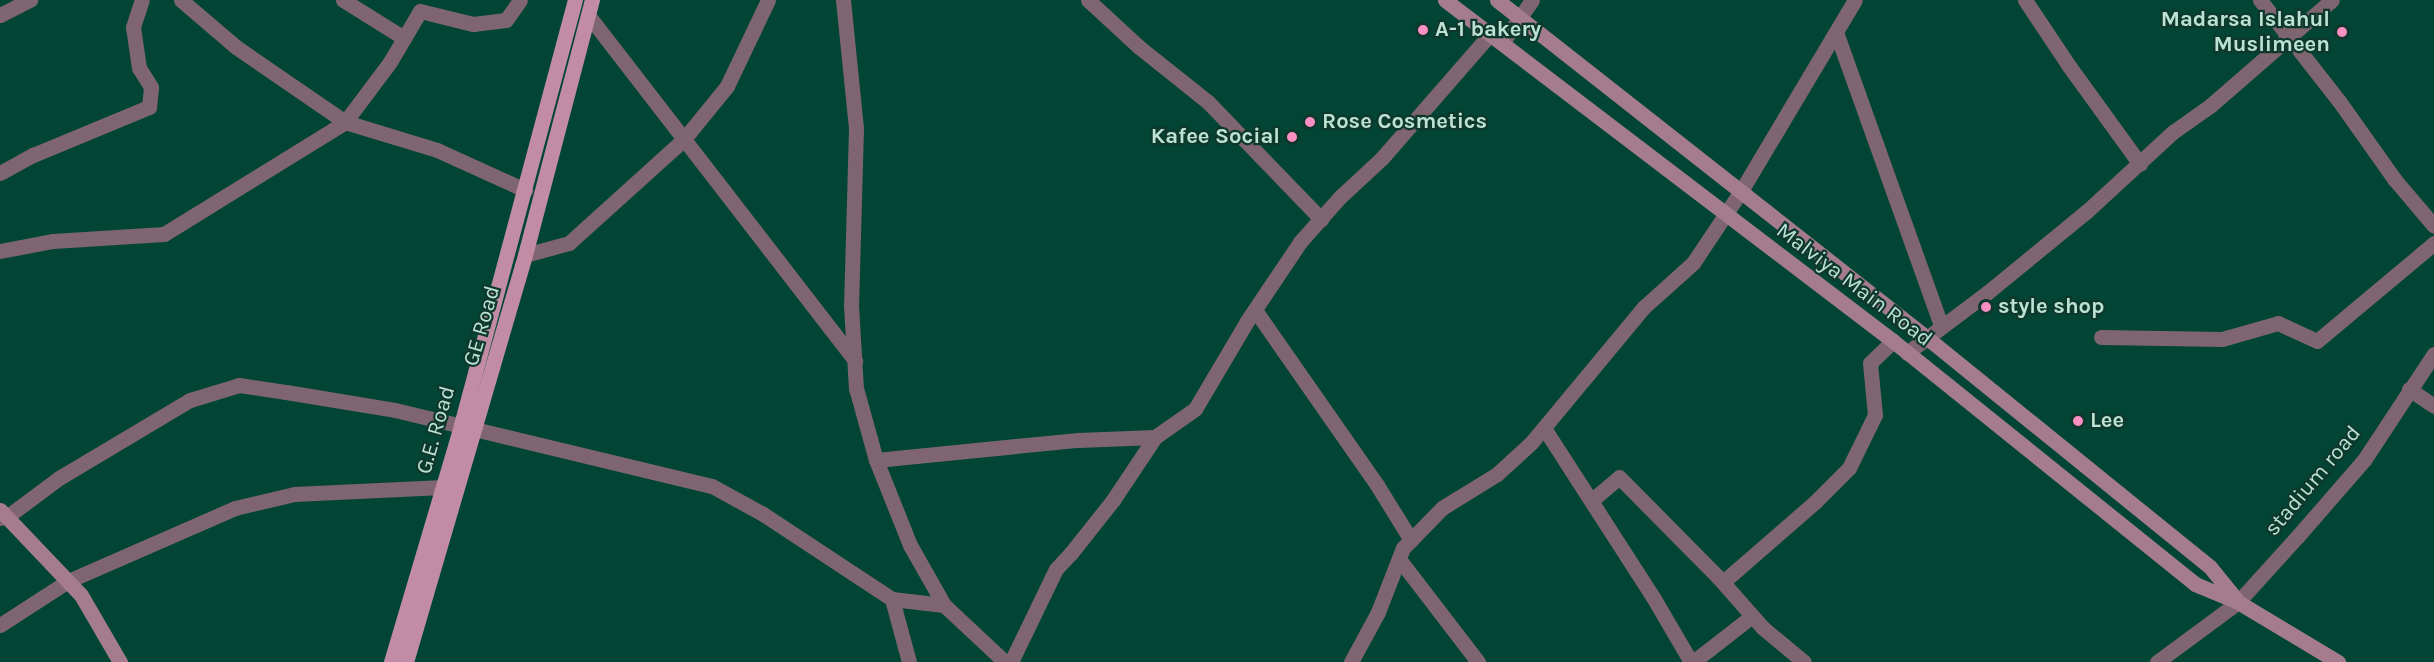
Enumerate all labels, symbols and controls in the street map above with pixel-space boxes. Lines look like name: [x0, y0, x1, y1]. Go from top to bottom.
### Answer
place label: Madarsa Islahul Muslimeen: [2161, 6, 2330, 57]
place label: A-1 bakery: [1435, 17, 1541, 43]
marker: A-1 bakery: [1416, 23, 1430, 37]
marker: Madarsa Islahul Muslimeen: [2335, 25, 2349, 39]
place label: Rose Cosmetics: [1322, 109, 1487, 135]
marker: Rose Cosmetics: [1303, 115, 1317, 129]
place label: Kafee Social: [1151, 124, 1280, 150]
marker: Kafee Social: [1285, 130, 1299, 144]
street label: Malviya Main Road: [1771, 218, 1937, 352]
street label: GE Road: [458, 283, 506, 369]
place label: style shop: [1998, 294, 2104, 320]
marker: style shop: [1979, 300, 1993, 314]
street label: G.E. Road: [411, 383, 461, 477]
place label: Lee: [2090, 408, 2124, 434]
marker: Lee: [2071, 414, 2085, 428]
street label: stadium road: [2259, 421, 2367, 541]

